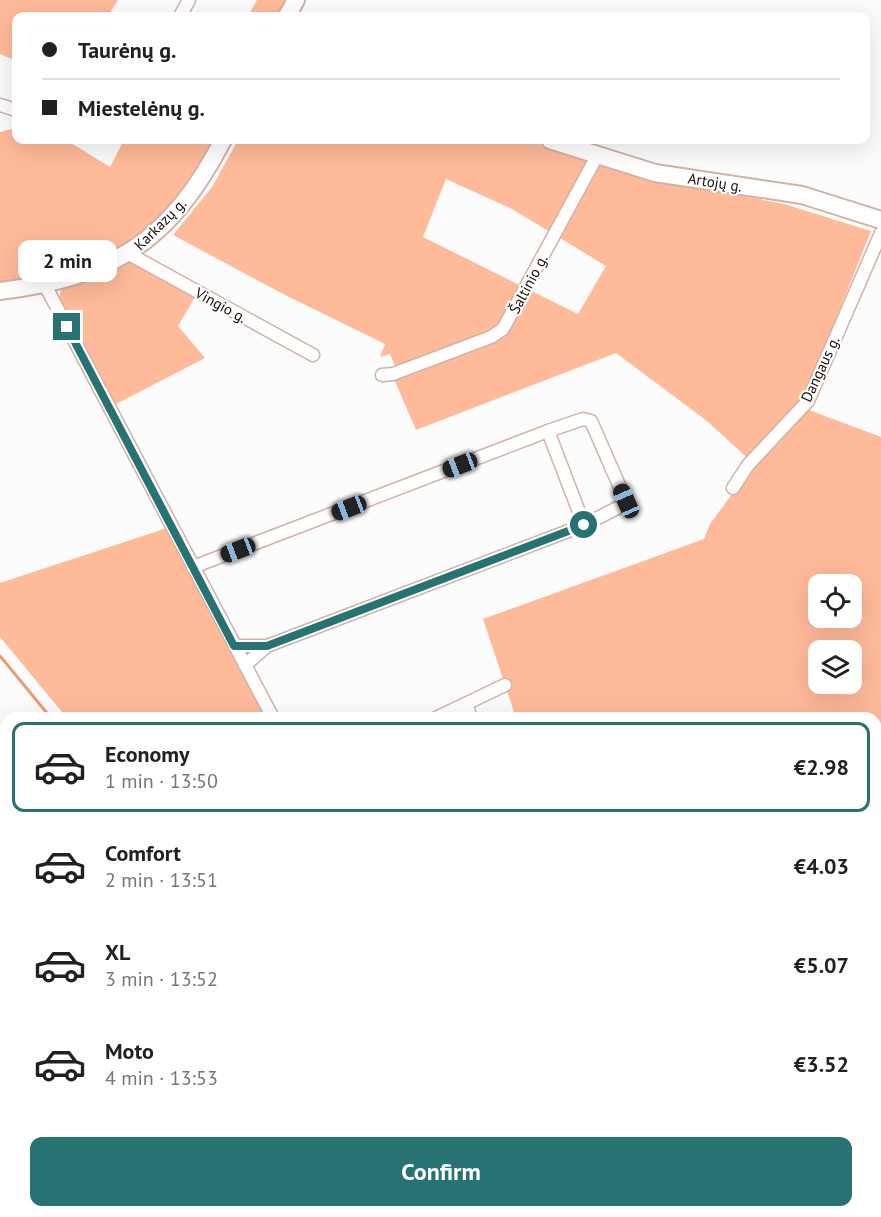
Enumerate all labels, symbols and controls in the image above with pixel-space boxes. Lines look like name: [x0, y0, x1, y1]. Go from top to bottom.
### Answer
text: Taurėnų g.: [78, 36, 176, 64]
text: Miestelėnų g.: [78, 94, 205, 122]
street label: Artojų g.: [687, 168, 743, 196]
street label: Karkazų g.: [130, 194, 190, 254]
callout: 2 min: [17, 240, 116, 282]
text: 2 min: [43, 248, 92, 274]
street label: Šaltinio g.: [504, 251, 552, 317]
street label: Vingio g.: [191, 283, 250, 327]
route end: [53, 313, 80, 340]
street label: Dangaus g.: [796, 333, 844, 405]
car: [440, 450, 480, 480]
car: [610, 481, 642, 521]
car: [329, 493, 369, 523]
route start: [570, 511, 597, 538]
car: [218, 535, 258, 565]
map controls: [808, 574, 862, 694]
button: locate: [808, 574, 862, 628]
button: layers: [808, 640, 862, 694]
icon: car: [33, 740, 87, 794]
text: Economy: [105, 740, 189, 768]
text: €2.98: [794, 753, 849, 781]
text: 1 min · 13:50: [105, 768, 218, 794]
icon: car: [33, 839, 87, 893]
text: Comfort: [105, 839, 181, 867]
text: €4.03: [794, 852, 849, 880]
text: 2 min · 13:51: [105, 867, 218, 893]
icon: car: [33, 938, 87, 992]
text: XL: [105, 938, 130, 966]
text: €5.07: [794, 951, 849, 979]
text: 3 min · 13:52: [105, 966, 218, 992]
icon: car: [33, 1037, 87, 1091]
text: Moto: [105, 1037, 154, 1065]
text: €3.52: [794, 1050, 849, 1078]
text: 4 min · 13:53: [105, 1065, 218, 1091]
button: Confirm: [30, 1137, 852, 1206]

